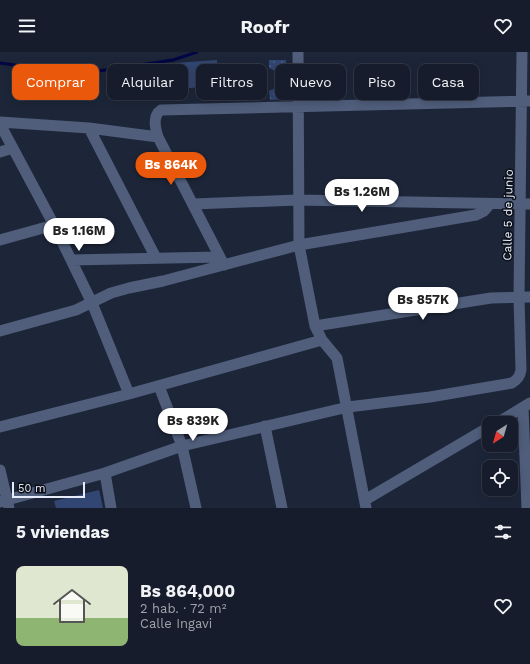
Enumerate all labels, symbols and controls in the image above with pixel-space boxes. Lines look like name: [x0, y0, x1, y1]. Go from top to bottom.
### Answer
icon: menu: [16, 15, 38, 37]
icon: heart: [492, 15, 514, 37]
text: Roofr: [241, 16, 290, 37]
chip: Comprar: [12, 64, 99, 100]
chip: Alquilar: [107, 64, 188, 100]
chip: Filtros: [196, 64, 267, 100]
chip: Nuevo: [275, 64, 346, 100]
chip: Piso: [354, 64, 410, 100]
chip: Casa: [418, 64, 479, 100]
pin: Bs 864K: [134, 152, 208, 186]
text: Bs 864K: [144, 157, 198, 172]
street label: Calle 5 de junio: [500, 169, 516, 261]
pin: Bs 1.26M: [321, 179, 403, 213]
text: Bs 1.26M: [334, 184, 390, 199]
pin: Bs 1.16M: [38, 218, 120, 252]
text: Bs 1.16M: [53, 223, 105, 238]
pin: Bs 857K: [386, 287, 460, 321]
text: Bs 857K: [397, 292, 449, 307]
pin: Bs 839K: [156, 408, 230, 442]
text: Bs 839K: [167, 413, 219, 428]
north arrow: [482, 416, 518, 452]
map controls: [482, 416, 518, 496]
button: locate: [482, 460, 518, 496]
scale bar: [12, 480, 85, 499]
text: 50 m: [18, 482, 45, 495]
icon: filters: [492, 521, 514, 543]
text: 5 viviendas: [16, 522, 109, 542]
text: Bs 864,000: [140, 581, 235, 601]
icon: home: [48, 582, 96, 630]
icon: heart: [492, 595, 514, 617]
text: 2 hab. · 72 m²: [140, 601, 227, 616]
text: Calle Ingavi: [140, 616, 212, 631]

